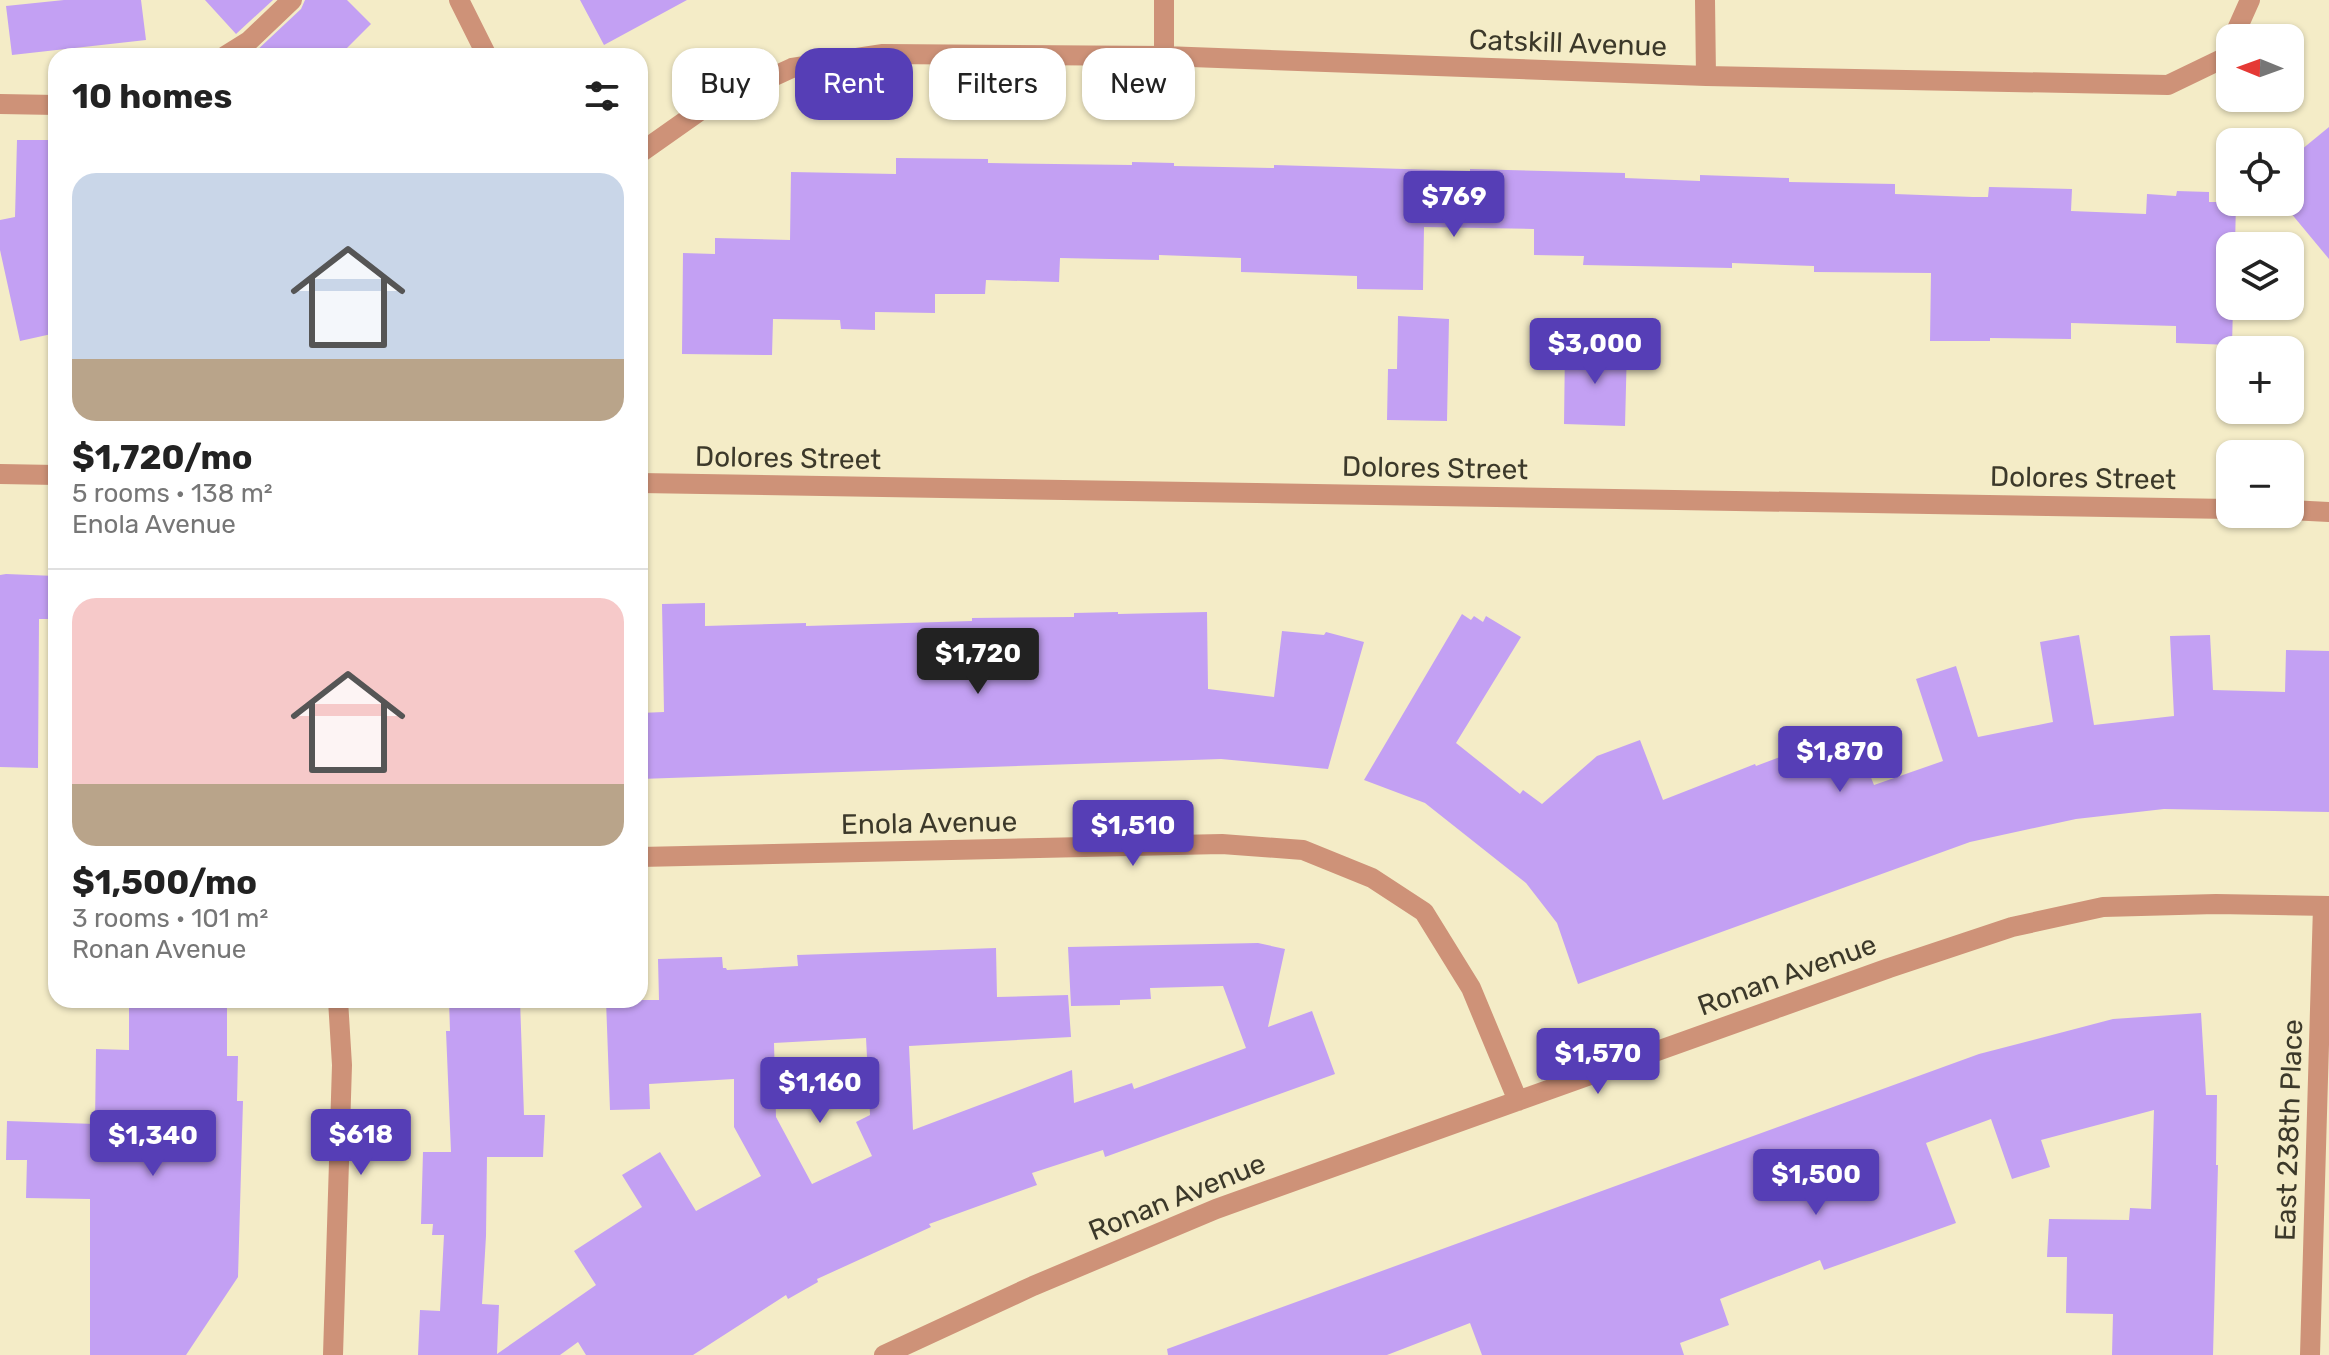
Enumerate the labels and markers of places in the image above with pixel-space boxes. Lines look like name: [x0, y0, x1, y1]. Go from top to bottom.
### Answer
pin: $769: [1407, 171, 1501, 239]
pin: $3,000: [1530, 318, 1660, 386]
pin: $1,720: [913, 628, 1043, 696]
pin: $1,870: [1775, 726, 1905, 794]
pin: $1,510: [1068, 800, 1198, 868]
pin: $1,570: [1533, 1028, 1663, 1096]
pin: $1,160: [755, 1057, 885, 1125]
pin: $618: [314, 1109, 408, 1177]
pin: $1,340: [88, 1110, 218, 1178]
pin: $1,500: [1751, 1149, 1881, 1217]

